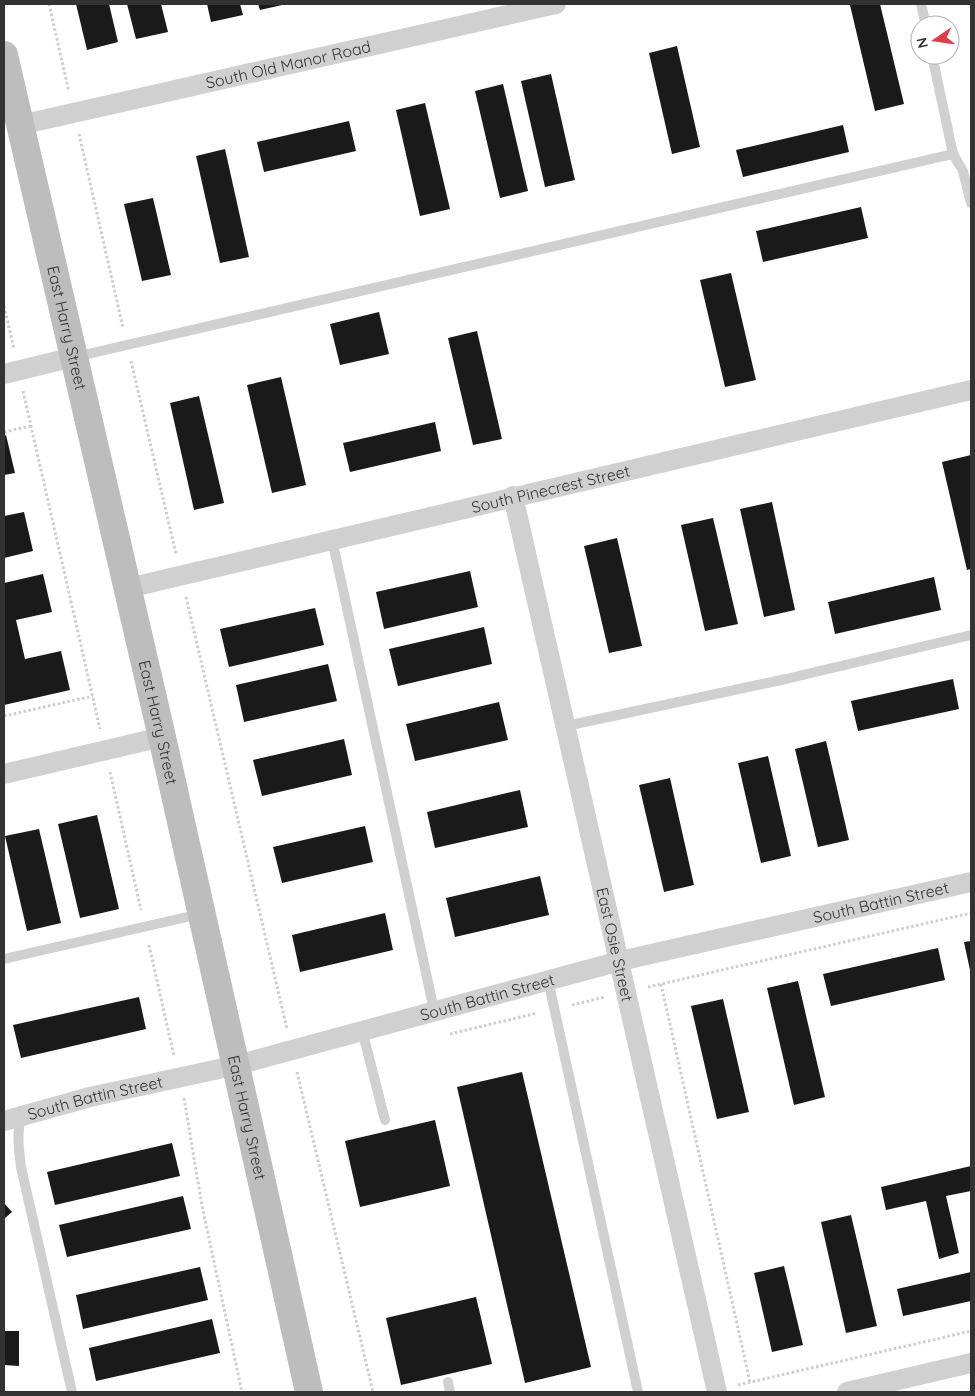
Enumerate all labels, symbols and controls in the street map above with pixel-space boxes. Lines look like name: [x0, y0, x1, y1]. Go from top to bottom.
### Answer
north arrow: [910, 15, 960, 65]
street label: South Old Manor Road: [204, 36, 373, 93]
text: N: [912, 36, 932, 50]
street label: East Harry Street: [43, 264, 91, 392]
street label: South Pinecrest Street: [469, 460, 632, 517]
street label: East Harry Street: [135, 658, 182, 786]
street label: South Battin Street: [811, 877, 951, 927]
street label: East Osie Street: [592, 885, 638, 1004]
street label: South Battin Street: [418, 969, 557, 1025]
street label: East Harry Street: [224, 1053, 271, 1182]
street label: South Battin Street: [25, 1071, 164, 1124]

